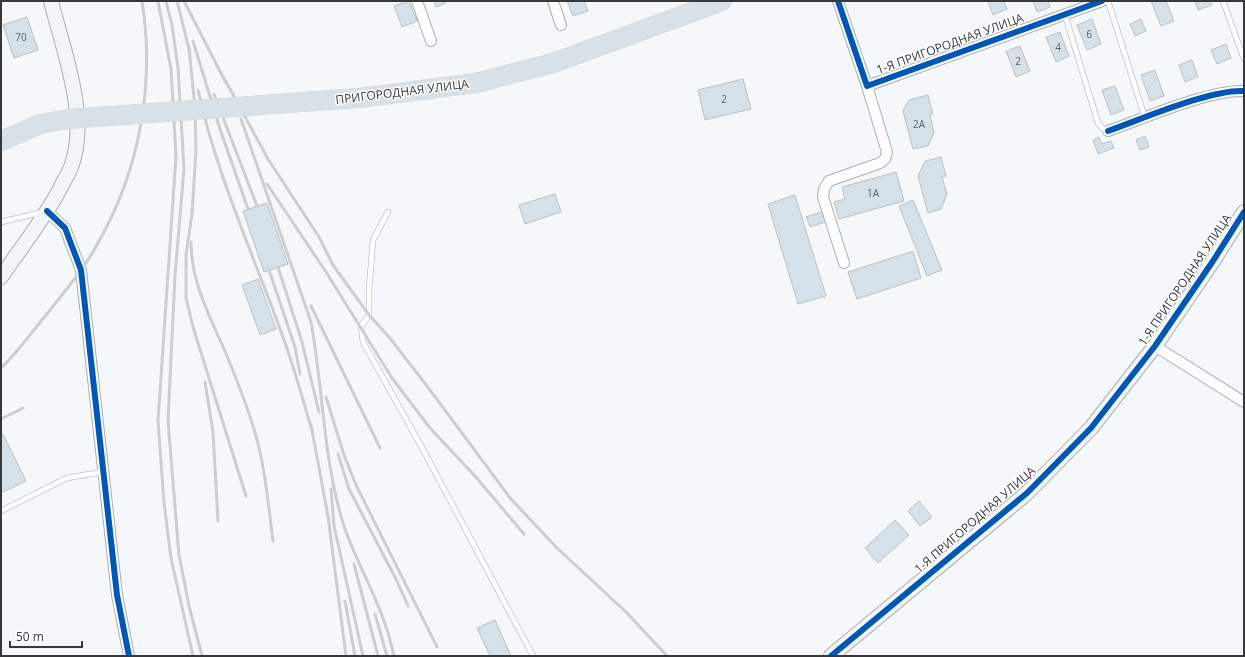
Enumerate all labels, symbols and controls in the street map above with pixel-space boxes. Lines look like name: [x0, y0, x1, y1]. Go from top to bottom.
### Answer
street label: 1-Я ПРИГОРОДНАЯ УЛИЦА: [874, 9, 1026, 78]
house number: 6: [1086, 27, 1092, 41]
house number: 70: [15, 30, 27, 44]
house number: 4: [1055, 40, 1061, 54]
house number: 2: [1015, 54, 1021, 68]
street label: ПРИГОРОДНАЯ УЛИЦА: [334, 75, 470, 108]
house number: 2: [721, 92, 727, 106]
house number: 2А: [913, 117, 926, 131]
house number: 1А: [867, 186, 880, 200]
street label: 1-Я ПРИГОРОДНАЯ УЛИЦА: [1134, 210, 1235, 349]
street label: 1-Я ПРИГОРОДНАЯ УЛИЦА: [910, 462, 1039, 577]
scale bar: [10, 623, 82, 649]
text: 50 m: [16, 628, 44, 645]

